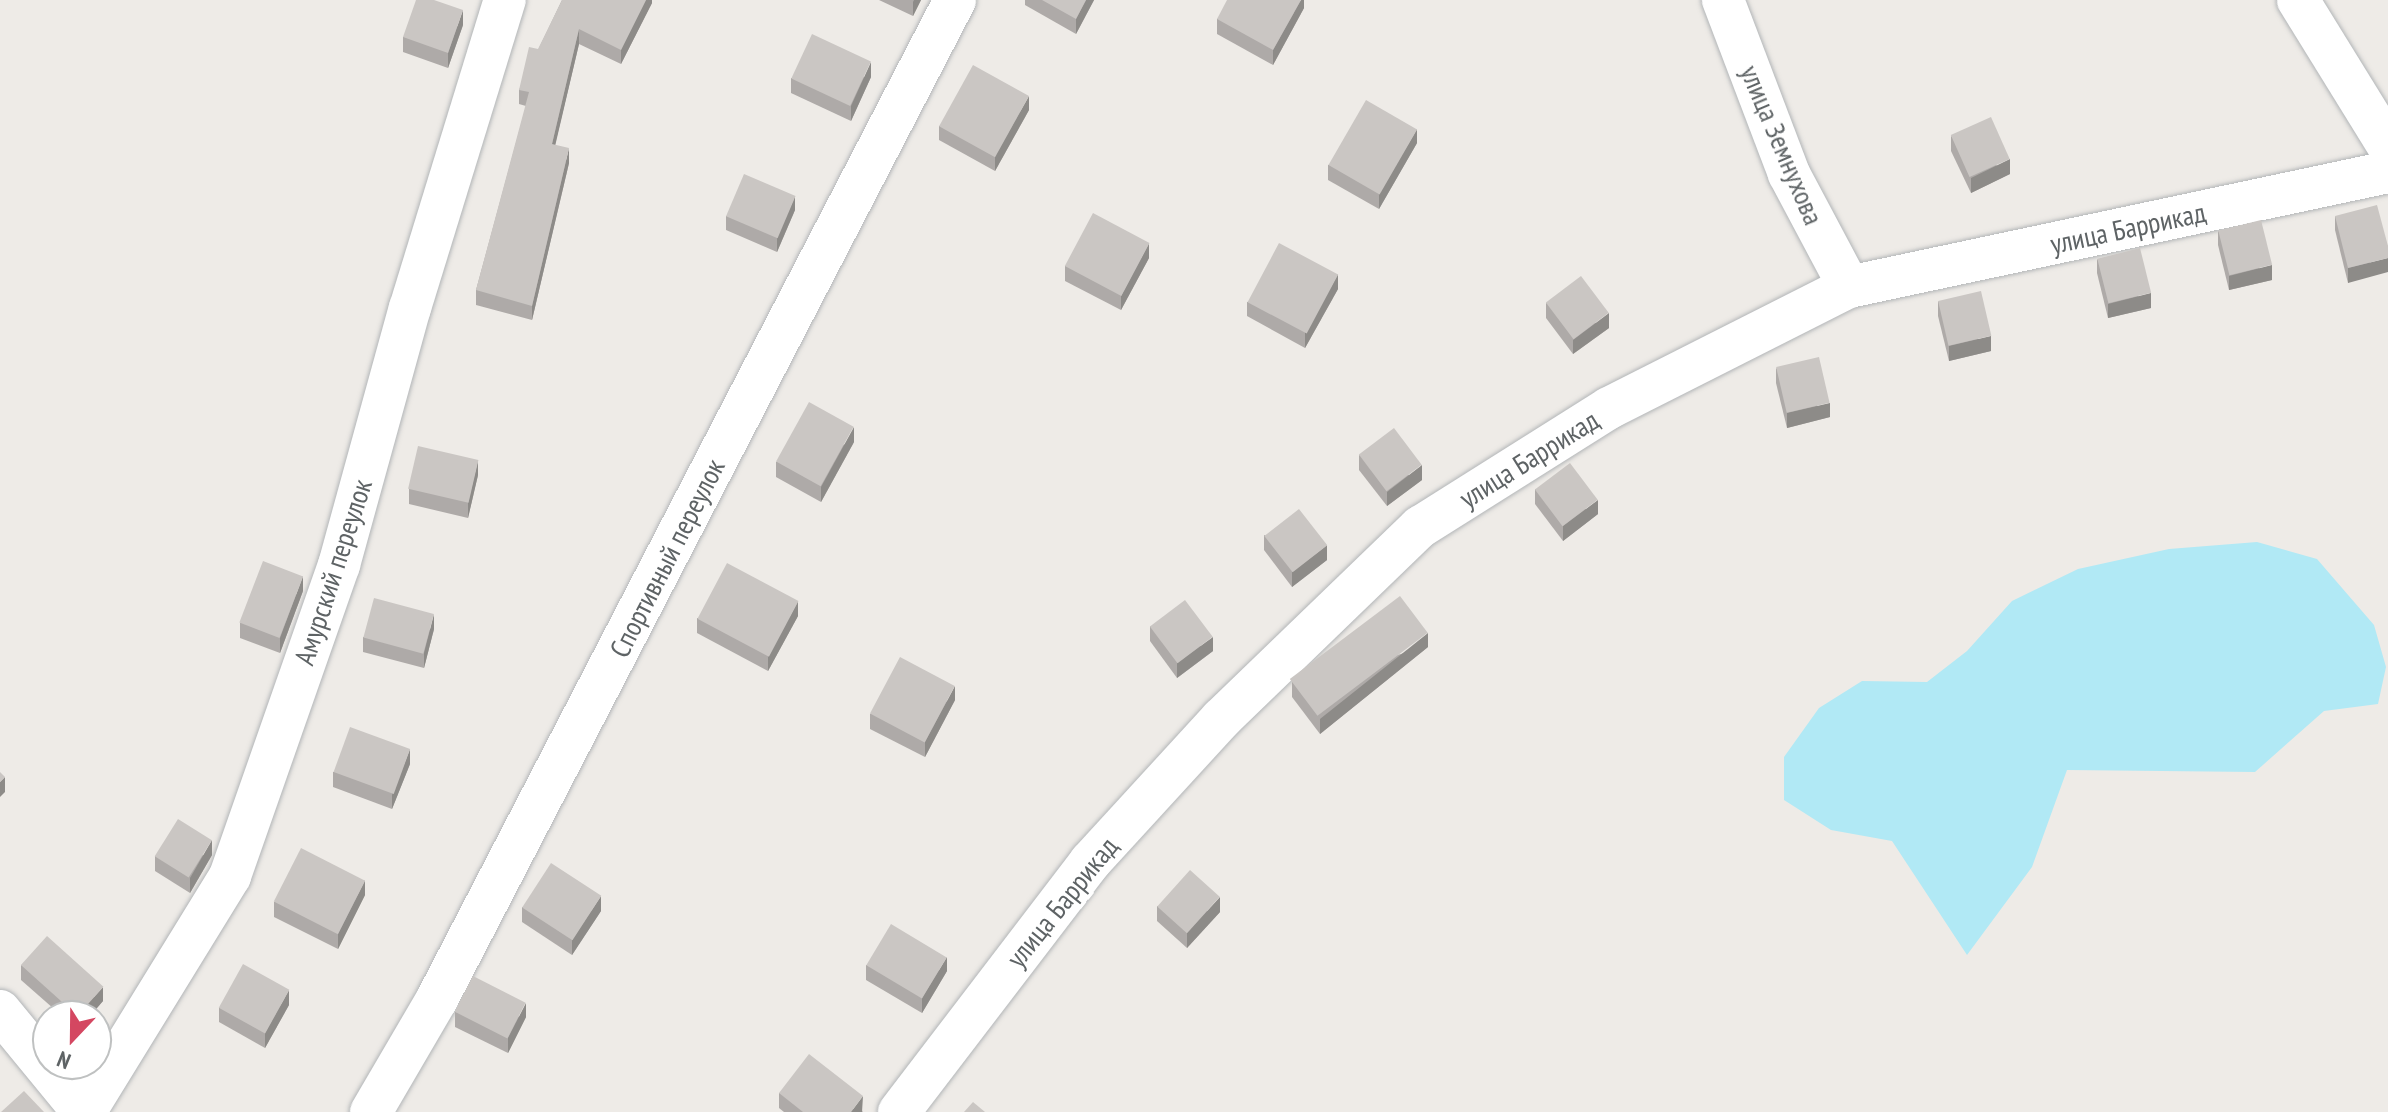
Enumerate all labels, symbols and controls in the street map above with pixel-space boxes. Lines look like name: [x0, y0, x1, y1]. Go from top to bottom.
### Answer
street label: улица Земнухова: [1733, 60, 1831, 230]
street label: улица Баррикад: [2047, 195, 2209, 261]
street label: улица Баррикад: [1453, 403, 1605, 515]
street label: Спортивный переулок: [602, 453, 732, 663]
street label: Амурский переулок: [287, 475, 379, 669]
street label: улица Баррикад: [999, 830, 1125, 974]
north arrow: [32, 1000, 112, 1080]
text: N: [53, 1045, 75, 1076]

